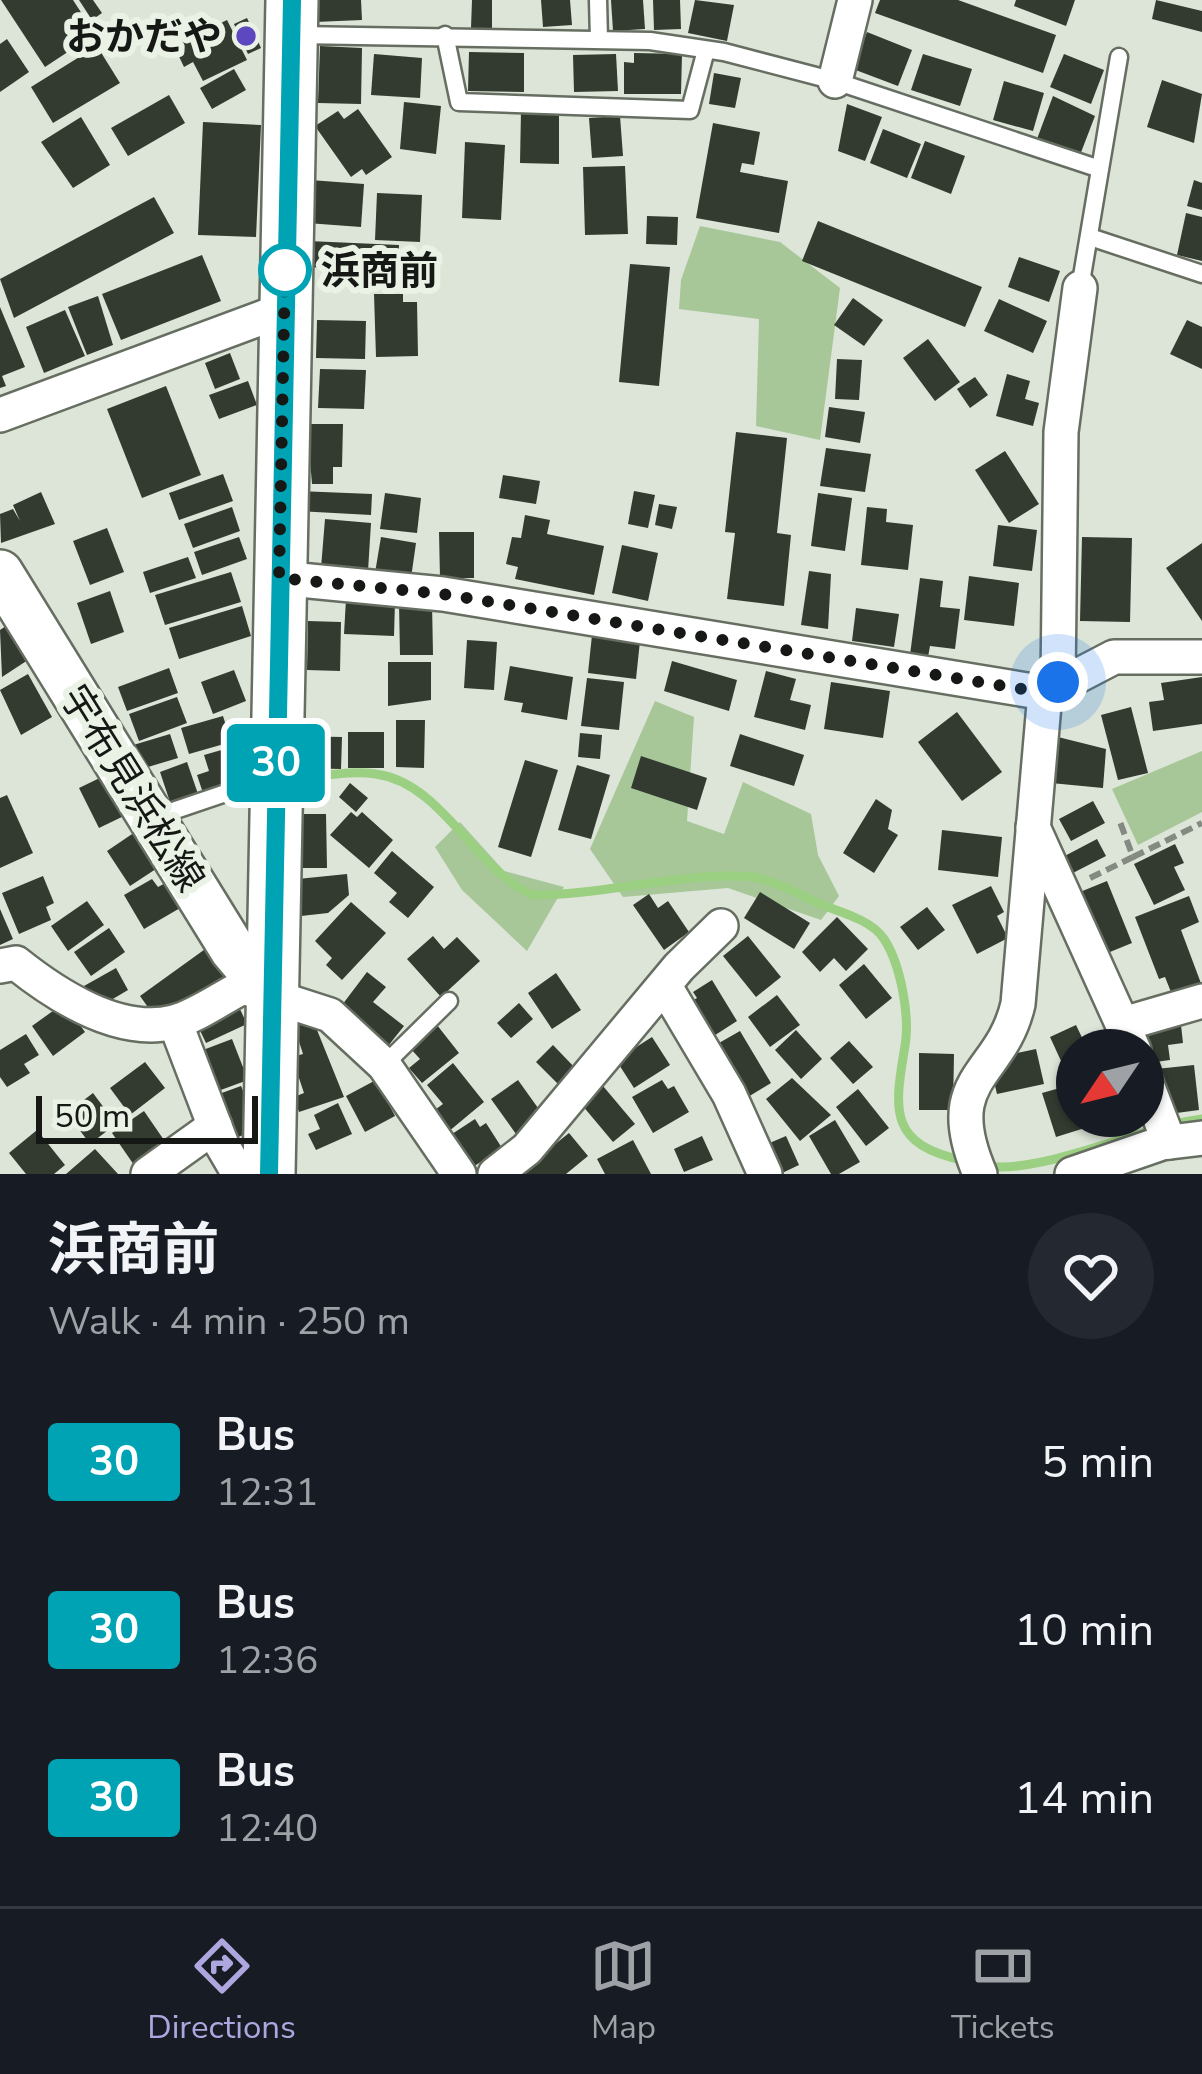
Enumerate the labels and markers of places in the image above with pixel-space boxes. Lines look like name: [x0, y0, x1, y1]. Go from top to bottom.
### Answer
place label: おかだや: [66, 11, 222, 64]
marker: おかだや: [233, 23, 259, 49]
marker: 浜商前: [260, 245, 310, 295]
place label: 浜商前: [321, 245, 438, 298]

